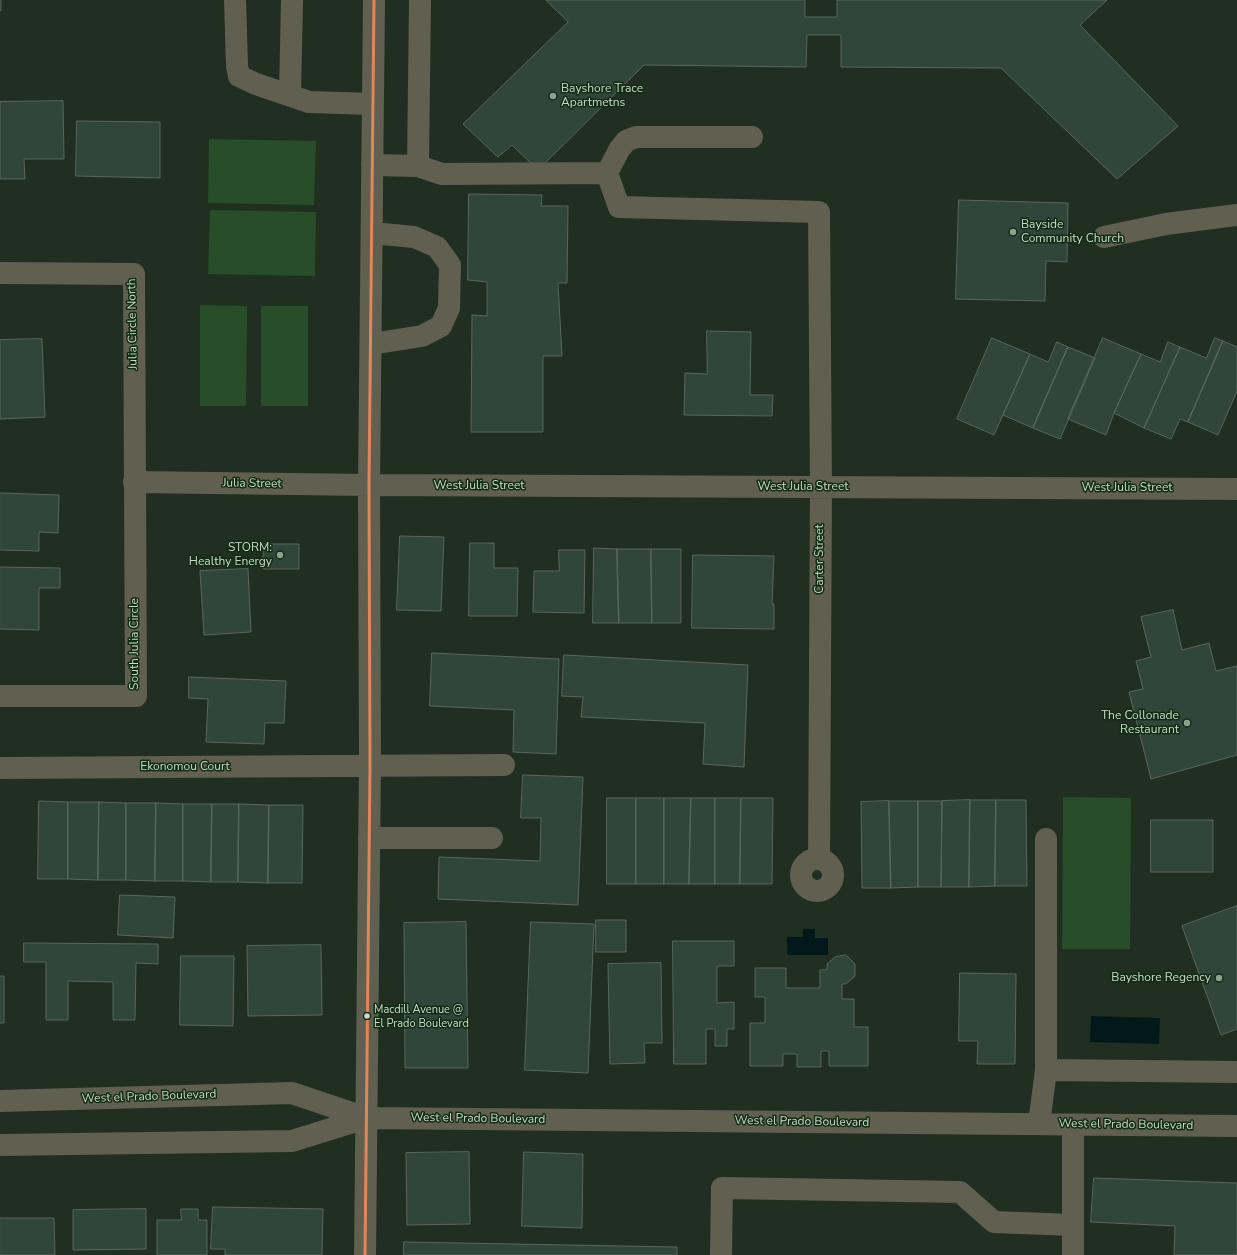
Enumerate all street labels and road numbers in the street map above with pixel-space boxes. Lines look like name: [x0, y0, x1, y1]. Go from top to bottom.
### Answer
street label: Julia Circle North: [125, 278, 141, 370]
street label: Julia Street: [222, 476, 282, 492]
street label: West Julia Street: [433, 479, 525, 493]
street label: West Julia Street: [757, 480, 849, 494]
street label: West Julia Street: [1081, 481, 1173, 495]
street label: Carter Street: [813, 524, 827, 594]
street label: South Julia Circle: [128, 598, 142, 690]
street label: Ekonomou Court: [140, 760, 230, 774]
street label: West el Prado Boulevard: [81, 1087, 217, 1107]
street label: West el Prado Boulevard: [411, 1111, 545, 1127]
street label: West el Prado Boulevard: [735, 1114, 869, 1130]
street label: West el Prado Boulevard: [1059, 1117, 1193, 1133]

